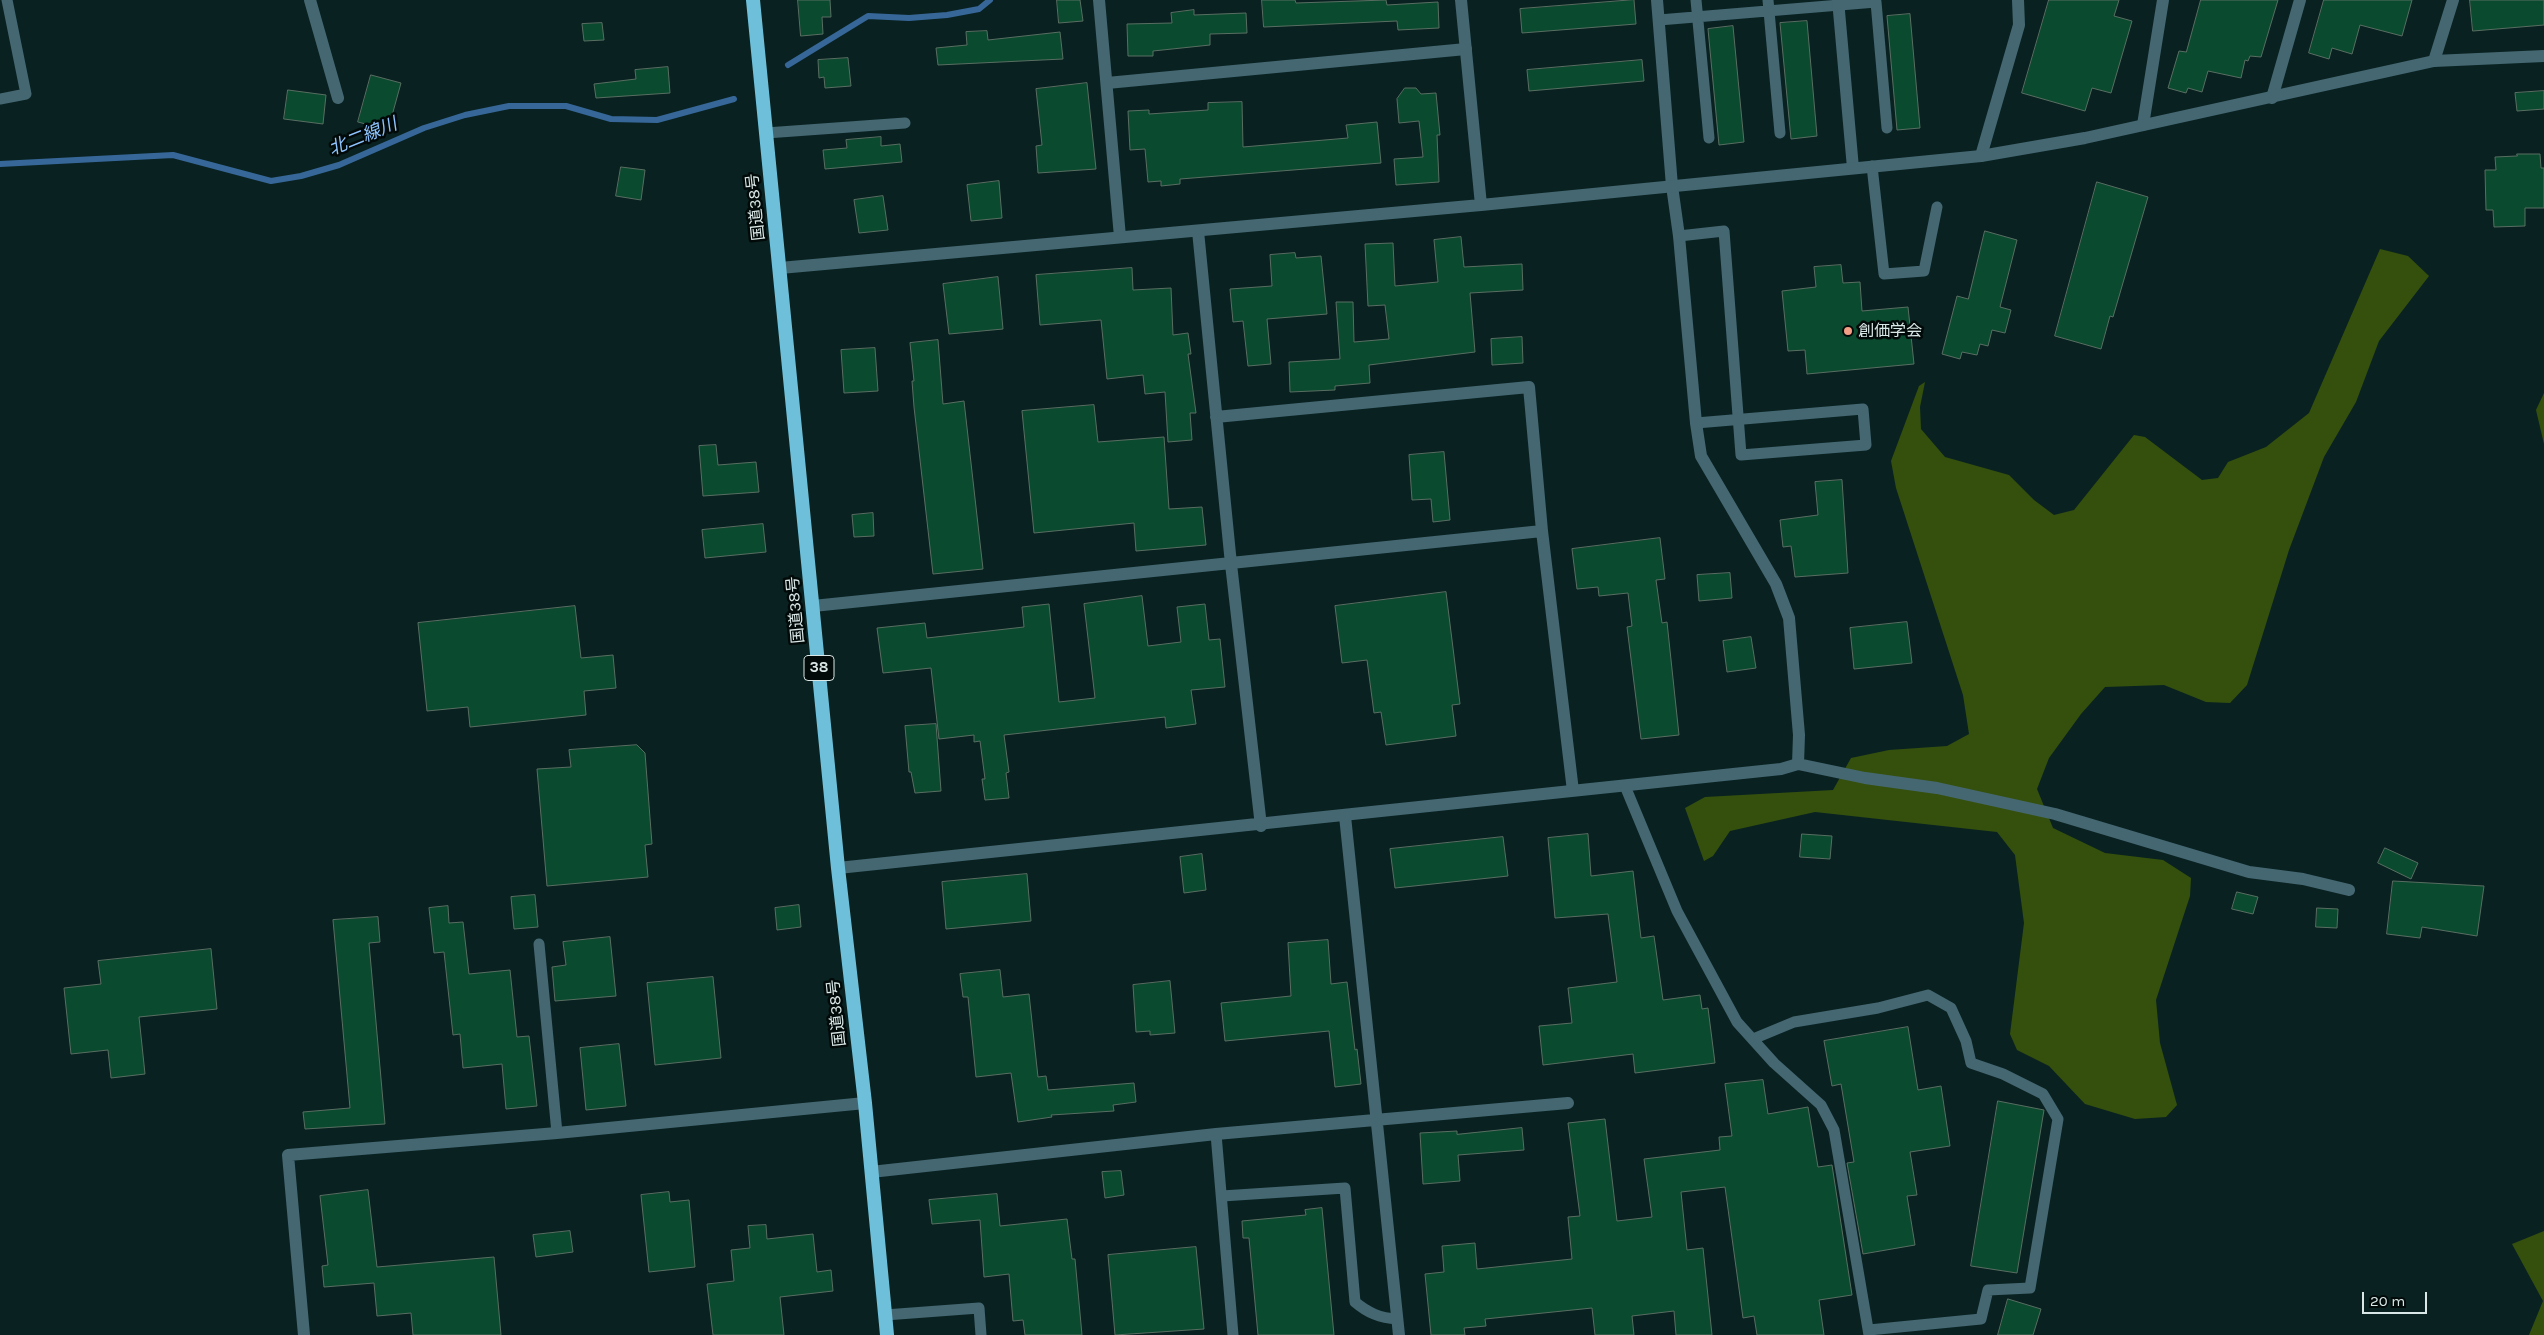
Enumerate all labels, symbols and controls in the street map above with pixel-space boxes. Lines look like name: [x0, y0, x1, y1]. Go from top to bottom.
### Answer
water label: 北二線川: [326, 114, 400, 160]
street label: 国道38号: [743, 173, 769, 241]
place label: 創価学会: [1858, 321, 1922, 341]
marker: 創価学会: [1842, 325, 1854, 337]
street label: 国道38号: [784, 576, 808, 644]
road number: 38: [804, 656, 834, 680]
street label: 国道38号: [824, 979, 850, 1047]
scale bar: [2364, 1282, 2429, 1314]
text: 20 m: [2370, 1292, 2405, 1310]

